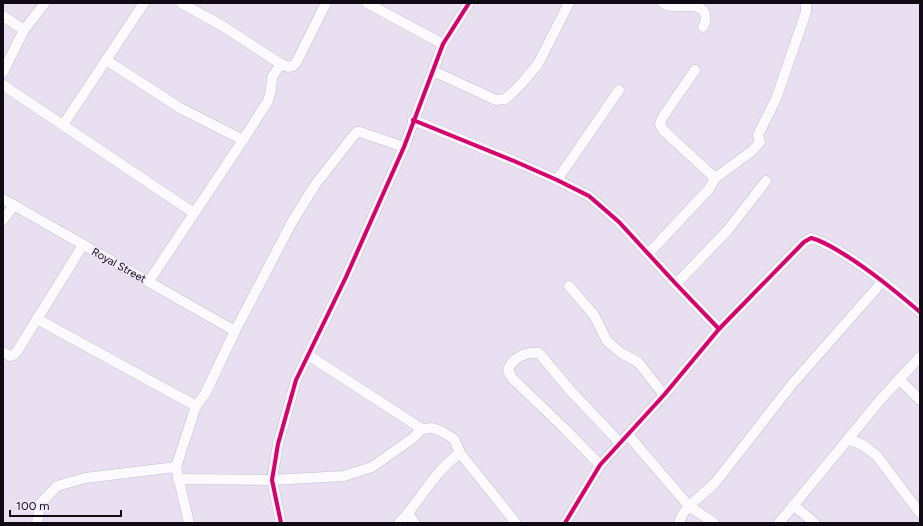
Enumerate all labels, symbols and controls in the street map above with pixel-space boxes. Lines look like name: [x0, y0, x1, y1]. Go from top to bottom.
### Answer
street label: Royal Street: [89, 245, 148, 286]
scale bar: [10, 492, 121, 518]
text: 100 m: [16, 499, 50, 513]

